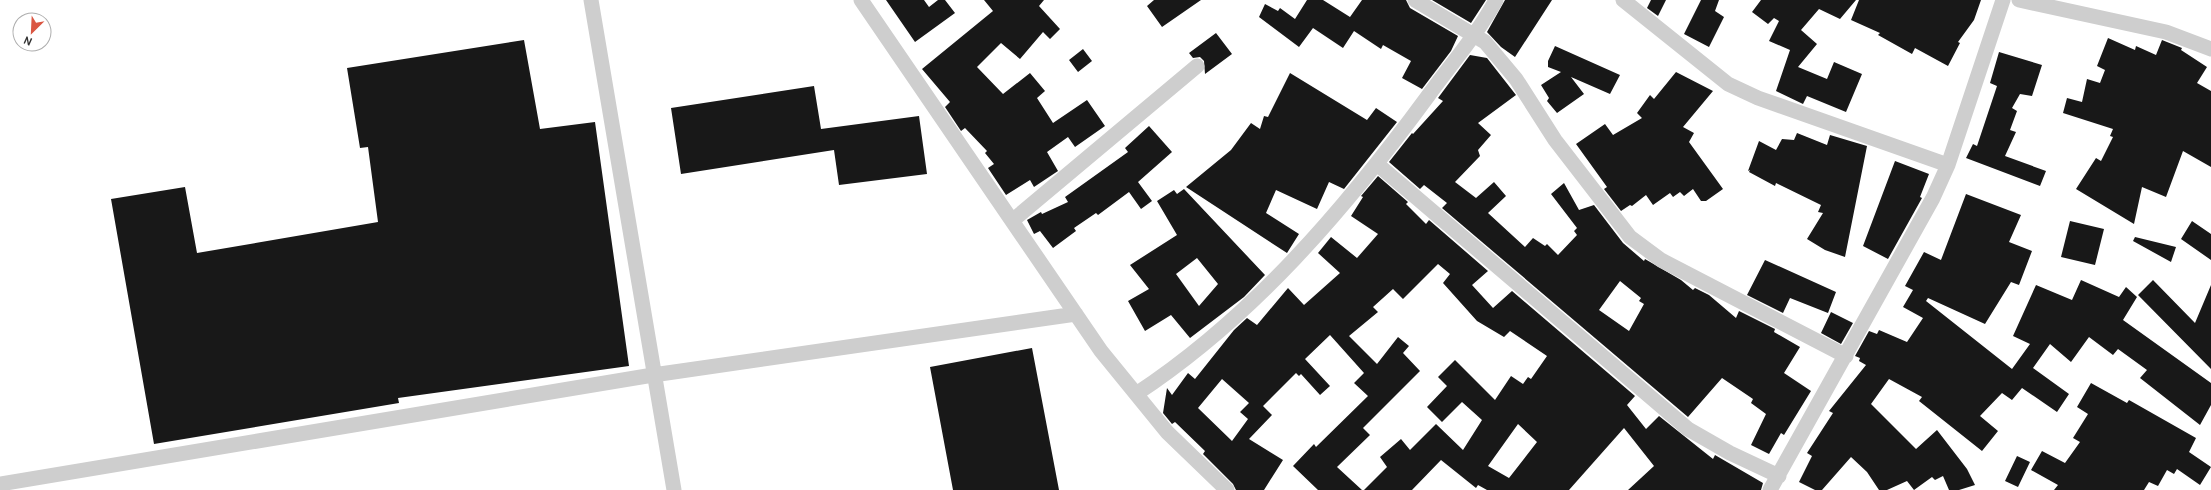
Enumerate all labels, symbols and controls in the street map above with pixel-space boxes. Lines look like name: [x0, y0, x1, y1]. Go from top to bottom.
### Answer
north arrow: [12, 12, 52, 52]
text: N: [22, 33, 34, 49]

